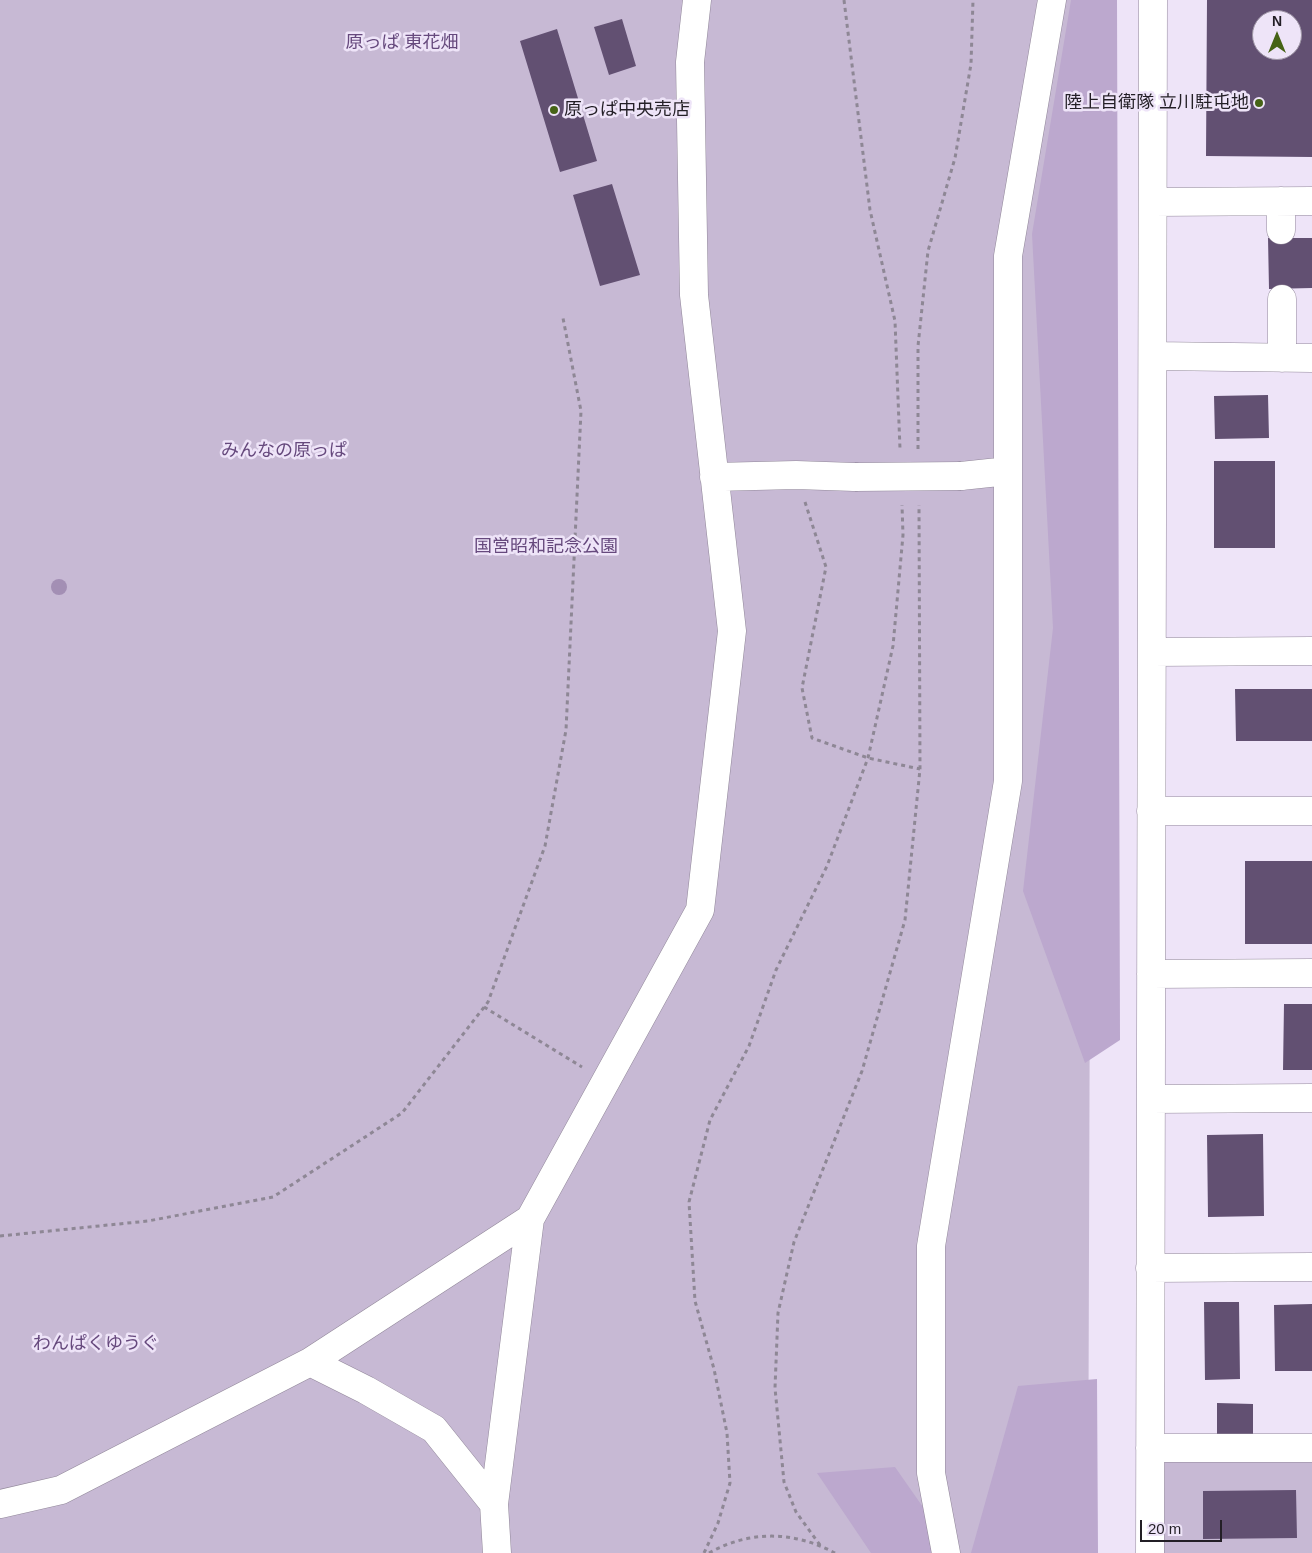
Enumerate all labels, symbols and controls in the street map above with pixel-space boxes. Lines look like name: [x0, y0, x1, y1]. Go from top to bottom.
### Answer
north arrow: [1252, 10, 1302, 60]
text: N: [1272, 13, 1282, 29]
park label: 原っぱ 東花畑: [345, 32, 459, 54]
place label: 陸上自衛隊 立川駐屯地: [1064, 92, 1249, 114]
marker: 陸上自衛隊 立川駐屯地: [1253, 97, 1265, 109]
place label: 原っぱ中央売店: [564, 99, 690, 121]
marker: 原っぱ中央売店: [548, 104, 560, 116]
park label: みんなの原っぱ: [221, 440, 347, 462]
park label: 国営昭和記念公園: [474, 536, 618, 558]
park label: わんぱくゆうぐ: [33, 1333, 159, 1355]
scale bar: [1142, 1510, 1224, 1542]
text: 20 m: [1148, 1520, 1181, 1537]

